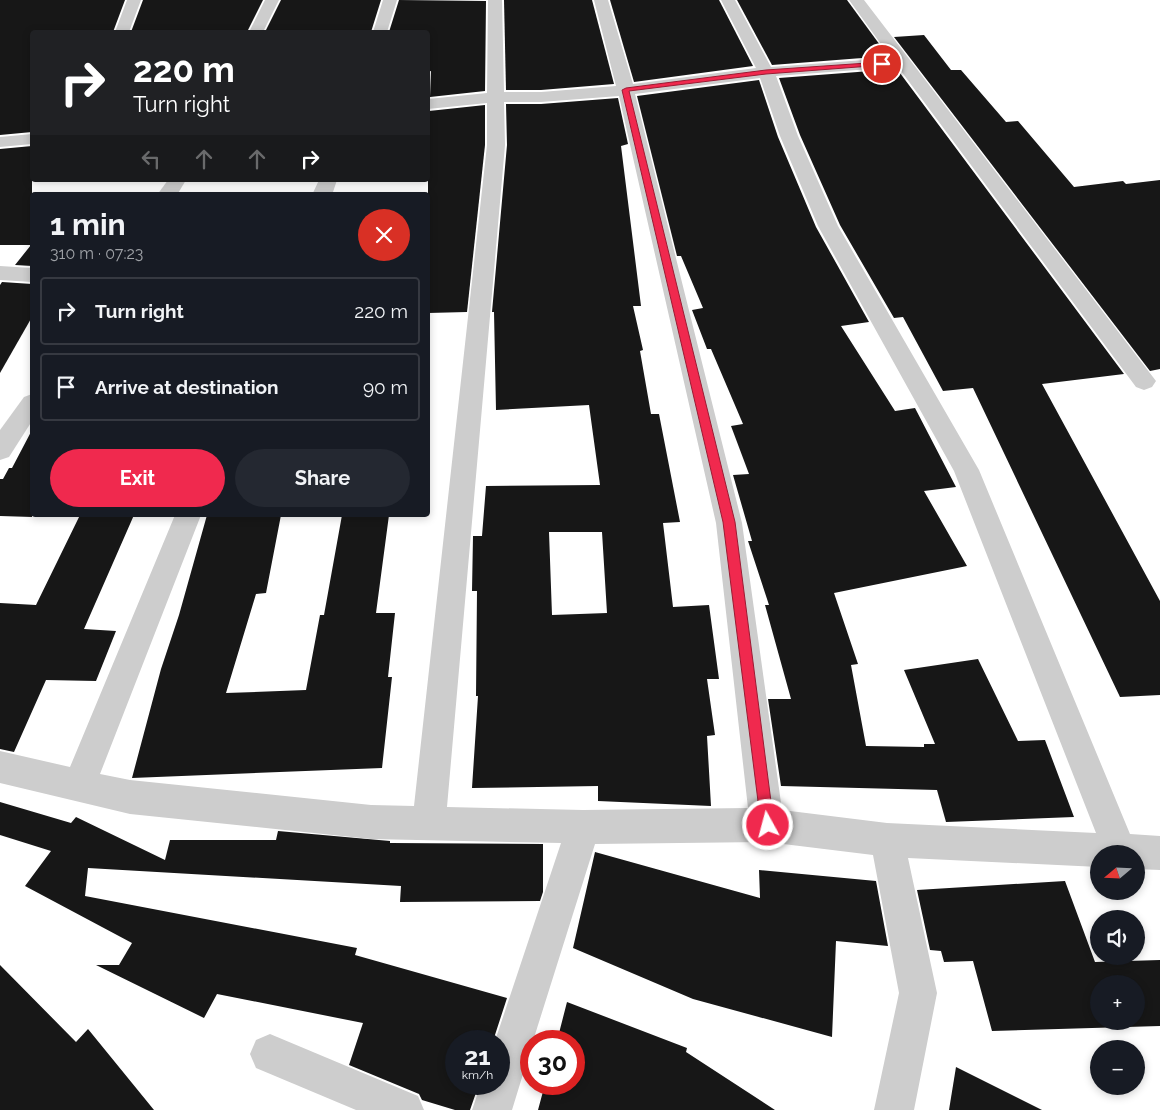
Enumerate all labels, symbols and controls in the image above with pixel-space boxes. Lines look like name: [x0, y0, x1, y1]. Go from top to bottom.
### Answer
pin: [861, 43, 903, 85]
text: 220 m: [133, 49, 235, 90]
icon: right: [50, 50, 115, 115]
icon: arrive: [868, 50, 896, 78]
text: Turn right: [133, 91, 230, 117]
icon: left: [137, 145, 165, 173]
icon: ahead: [190, 145, 218, 173]
icon: ahead: [243, 145, 271, 173]
icon: right: [296, 145, 324, 173]
text: 1 min: [50, 207, 126, 242]
button: close: [358, 209, 410, 261]
text: 310 m · 07:23: [50, 244, 143, 263]
icon: right: [52, 297, 80, 325]
text: Turn right: [95, 300, 184, 322]
text: 220 m: [354, 300, 408, 322]
icon: arrive: [52, 373, 80, 401]
text: Arrive at destination: [95, 376, 279, 398]
text: 90 m: [363, 376, 408, 398]
button: Exit: [50, 449, 225, 507]
button: Share: [235, 449, 410, 507]
position arrow: [741, 798, 793, 850]
north arrow: [1090, 845, 1145, 900]
map controls: [1090, 845, 1145, 1095]
button: sound: [1090, 910, 1145, 965]
button: +: [1090, 975, 1145, 1030]
speed limit sign: 30: [520, 1030, 585, 1095]
button: −: [1090, 1040, 1145, 1095]
text: 21: [464, 1041, 491, 1071]
text: km/h: [462, 1068, 493, 1082]

